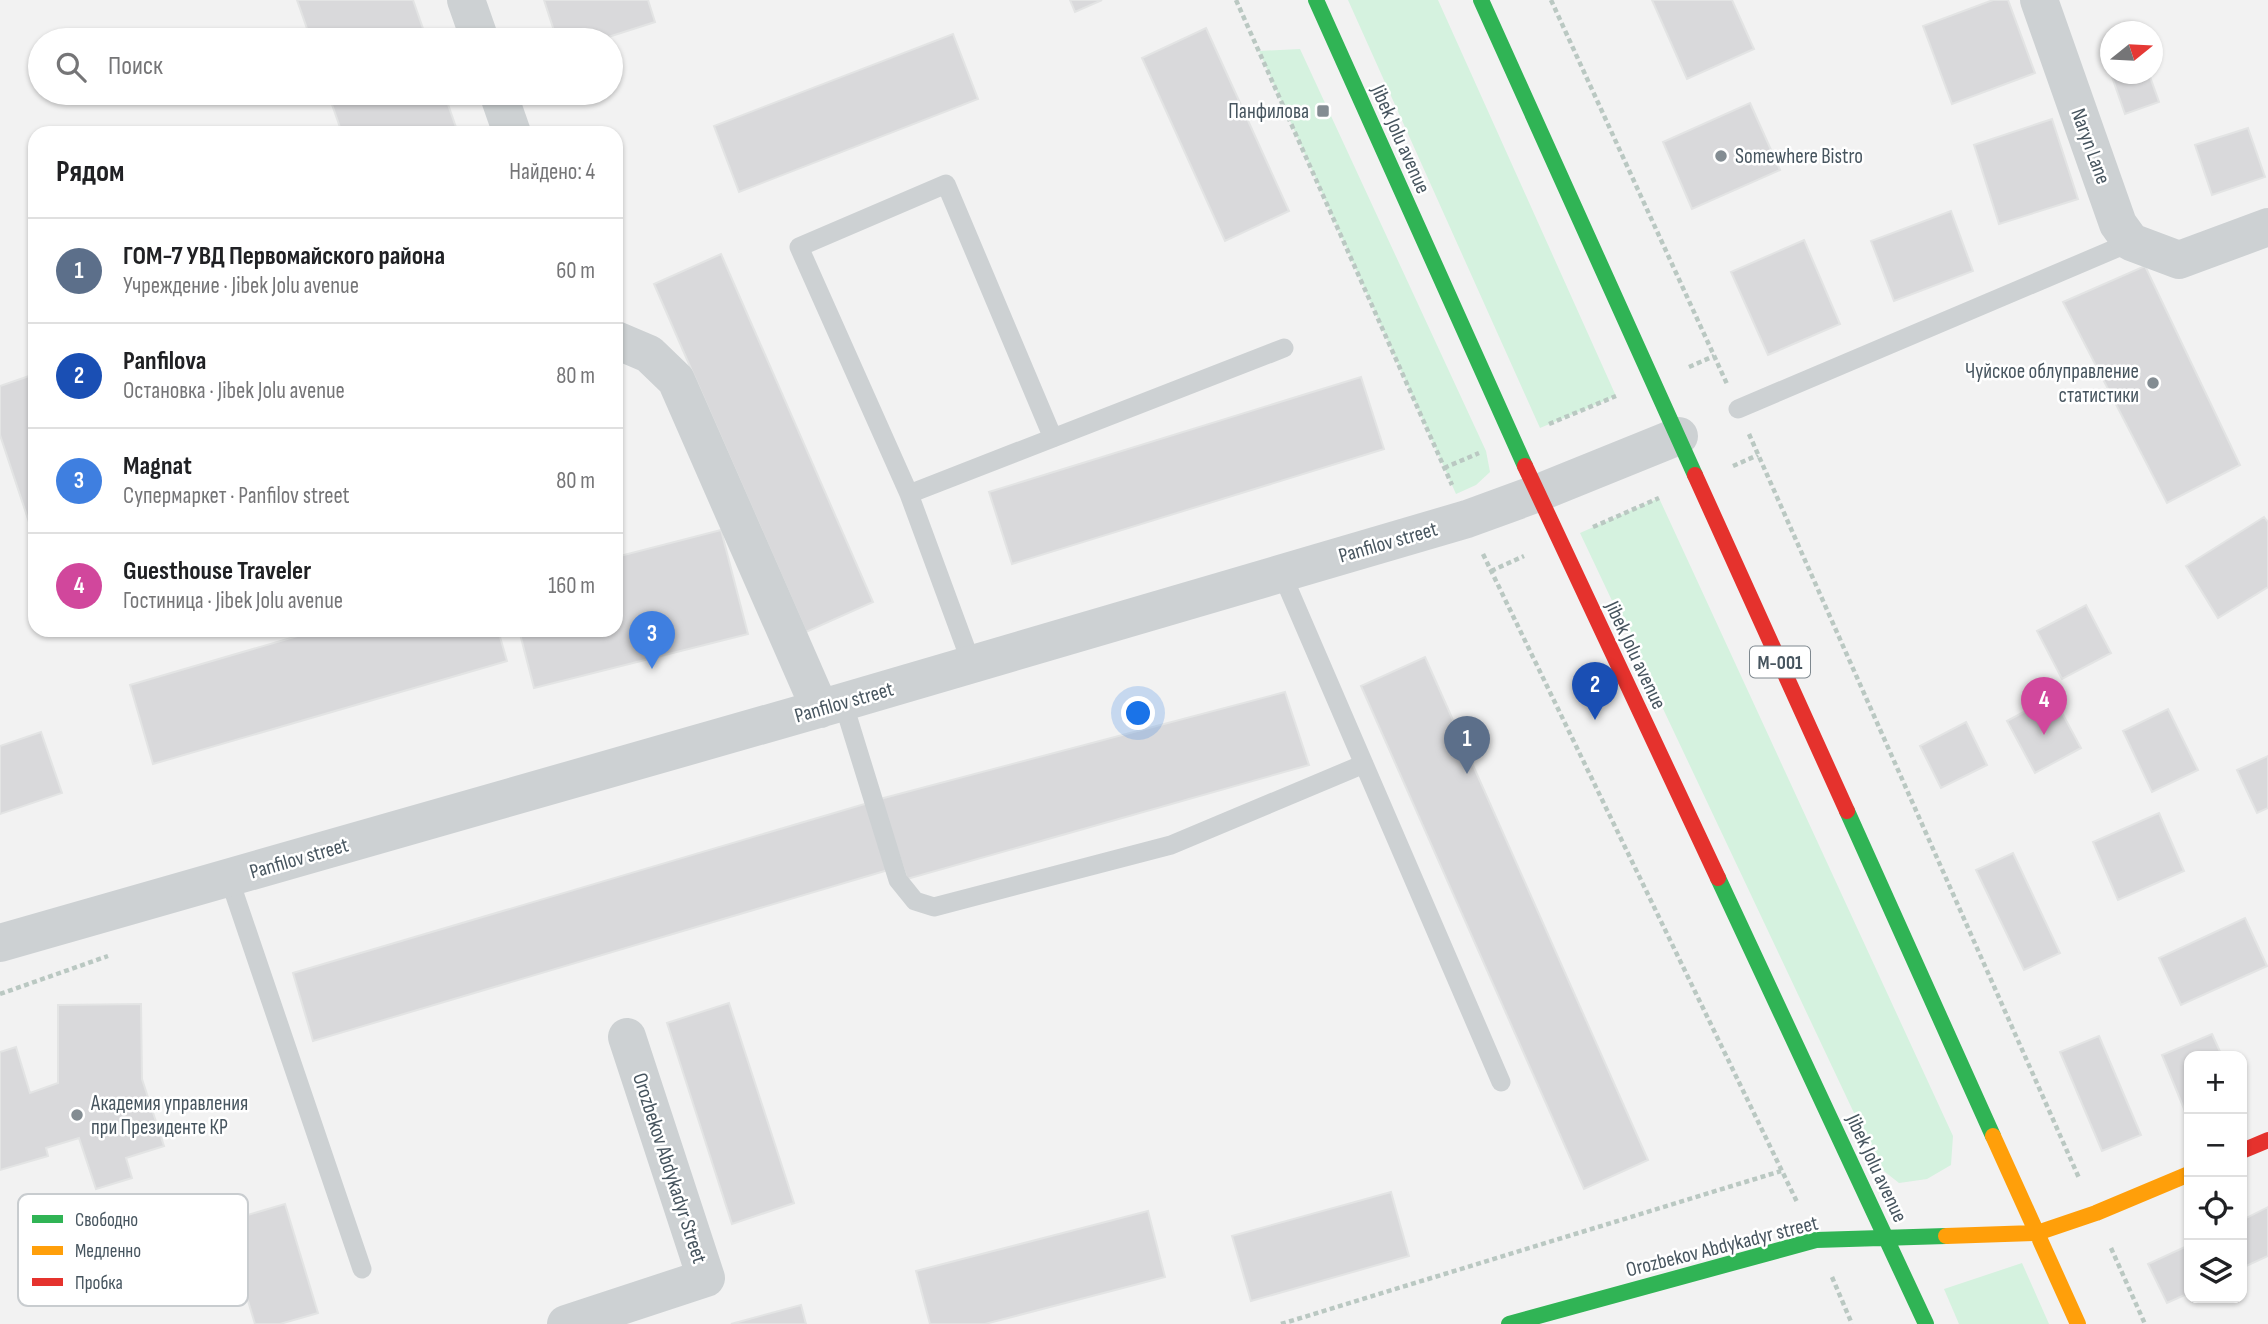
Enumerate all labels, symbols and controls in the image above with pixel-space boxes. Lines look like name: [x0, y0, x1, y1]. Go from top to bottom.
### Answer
north arrow: [2100, 21, 2163, 84]
search box: [28, 28, 623, 105]
icon: search: [52, 48, 90, 86]
text: Поиск: [108, 51, 163, 82]
street label: Jibek Jolu avenue: [1365, 80, 1436, 197]
place label: Панфилова: [1228, 99, 1309, 124]
marker: Панфилова: [1315, 103, 1331, 119]
street label: Naryn Lane: [2065, 105, 2116, 187]
place label: Somewhere Bistro: [1735, 144, 1863, 169]
marker: Somewhere Bistro: [1713, 148, 1729, 164]
text: Рядом: [56, 154, 124, 190]
text: Найдено: 4: [509, 158, 595, 186]
text: ГОМ-7 УВД Первомайского района: [123, 241, 445, 272]
text: 1: [74, 257, 84, 285]
text: 60 m: [556, 257, 595, 285]
text: Учреждение · Jibek Jolu avenue: [123, 272, 359, 300]
text: Panfilova: [123, 346, 206, 377]
place label: Чуйское облуправление статистики: [1965, 359, 2139, 408]
text: 2: [74, 362, 84, 390]
text: 80 m: [556, 362, 595, 390]
marker: Чуйское облуправление статистики: [2145, 375, 2161, 391]
text: Остановка · Jibek Jolu avenue: [123, 377, 345, 405]
text: Magnat: [123, 451, 192, 482]
text: 3: [74, 467, 84, 495]
text: 80 m: [556, 467, 595, 495]
text: Супермаркет · Panfilov street: [123, 482, 350, 510]
street label: Panfilov street: [1336, 516, 1440, 569]
text: Guesthouse Traveler: [123, 556, 311, 587]
text: 4: [74, 572, 84, 600]
text: 160 m: [548, 572, 595, 600]
text: Гостиница · Jibek Jolu avenue: [123, 587, 343, 615]
street label: Jibek Jolu avenue: [1599, 596, 1671, 713]
pin: 3: [629, 611, 675, 669]
road number: М-001: [1750, 646, 1810, 678]
pin: 2: [1572, 662, 1618, 720]
street label: Panfilov street: [792, 676, 896, 729]
pin: 4: [2021, 677, 2067, 735]
your location: [1121, 696, 1155, 730]
pin: 1: [1444, 716, 1490, 774]
street label: Panfilov street: [247, 832, 351, 885]
map controls: [2184, 1051, 2247, 1303]
button: +: [2184, 1051, 2247, 1114]
street label: Orozbekov Abdykadyr Street: [627, 1070, 712, 1266]
place label: Академия управления при Президенте КР: [90, 1091, 248, 1140]
marker: Академия управления при Президенте КР: [69, 1107, 85, 1123]
street label: Jibek Jolu avenue: [1840, 1109, 1912, 1226]
button: −: [2184, 1114, 2247, 1177]
button: locate: [2184, 1177, 2247, 1240]
legend: [18, 1194, 248, 1306]
text: Свободно: [75, 1209, 138, 1232]
street label: Orozbekov Abdykadyr street: [1624, 1211, 1821, 1282]
text: Медленно: [75, 1240, 141, 1263]
button: layers: [2184, 1240, 2247, 1303]
text: Пробка: [75, 1272, 123, 1295]

